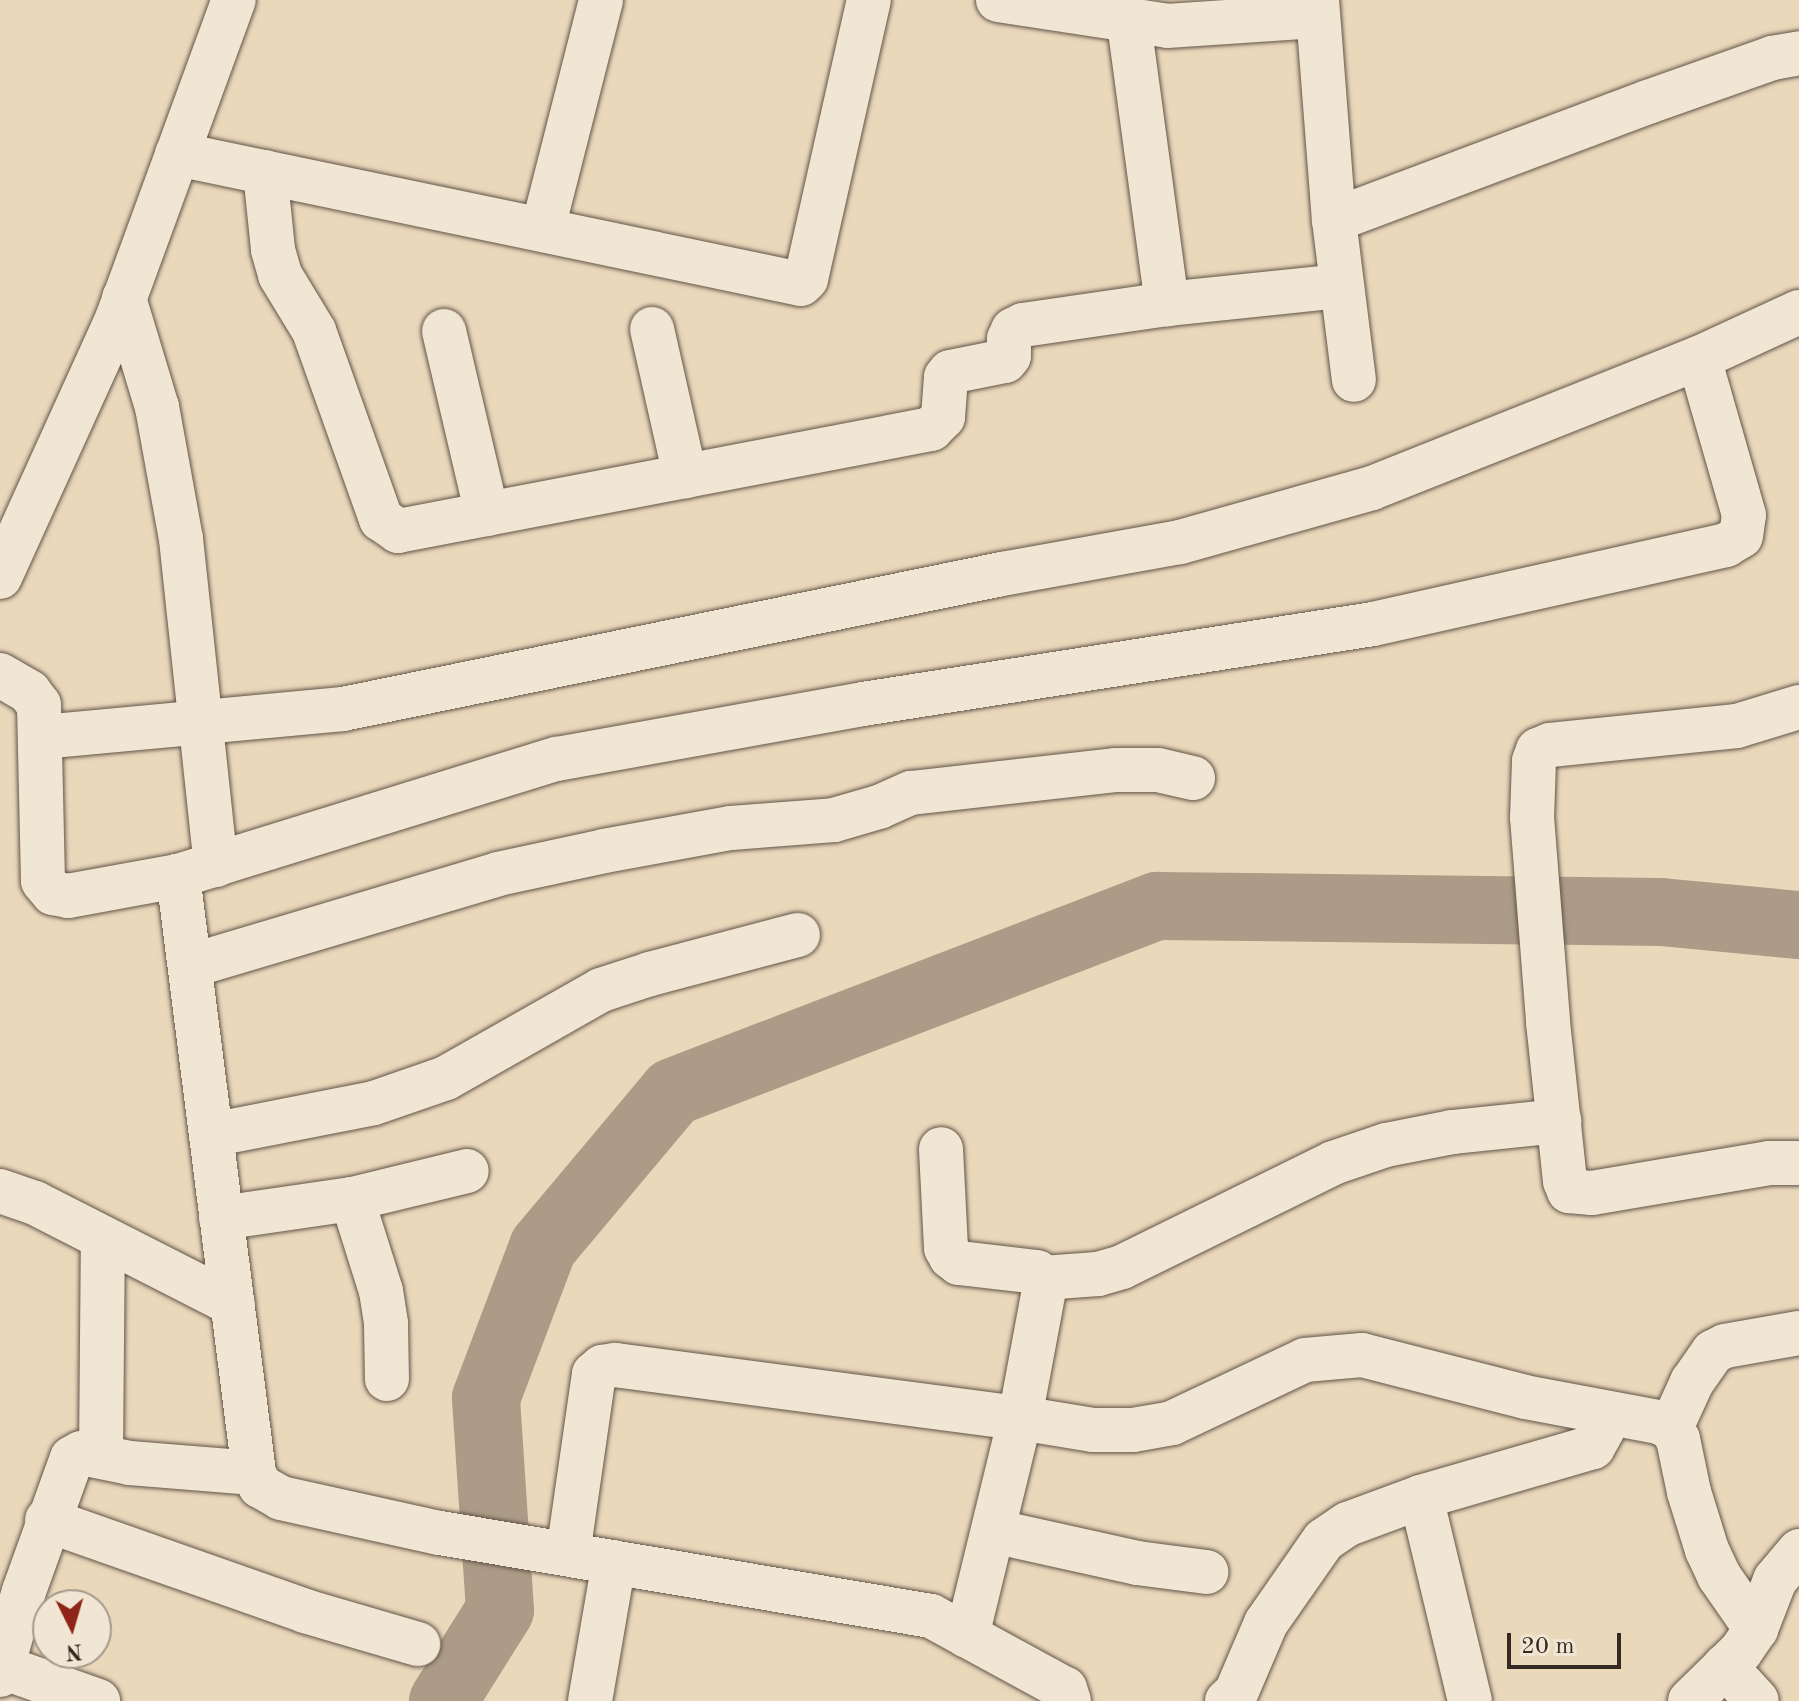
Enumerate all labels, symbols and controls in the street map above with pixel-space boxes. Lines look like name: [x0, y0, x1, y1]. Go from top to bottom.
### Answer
north arrow: [32, 1589, 112, 1669]
scale bar: [1511, 1617, 1625, 1667]
text: 20 m: [1521, 1635, 1575, 1659]
text: N: [65, 1639, 83, 1663]

